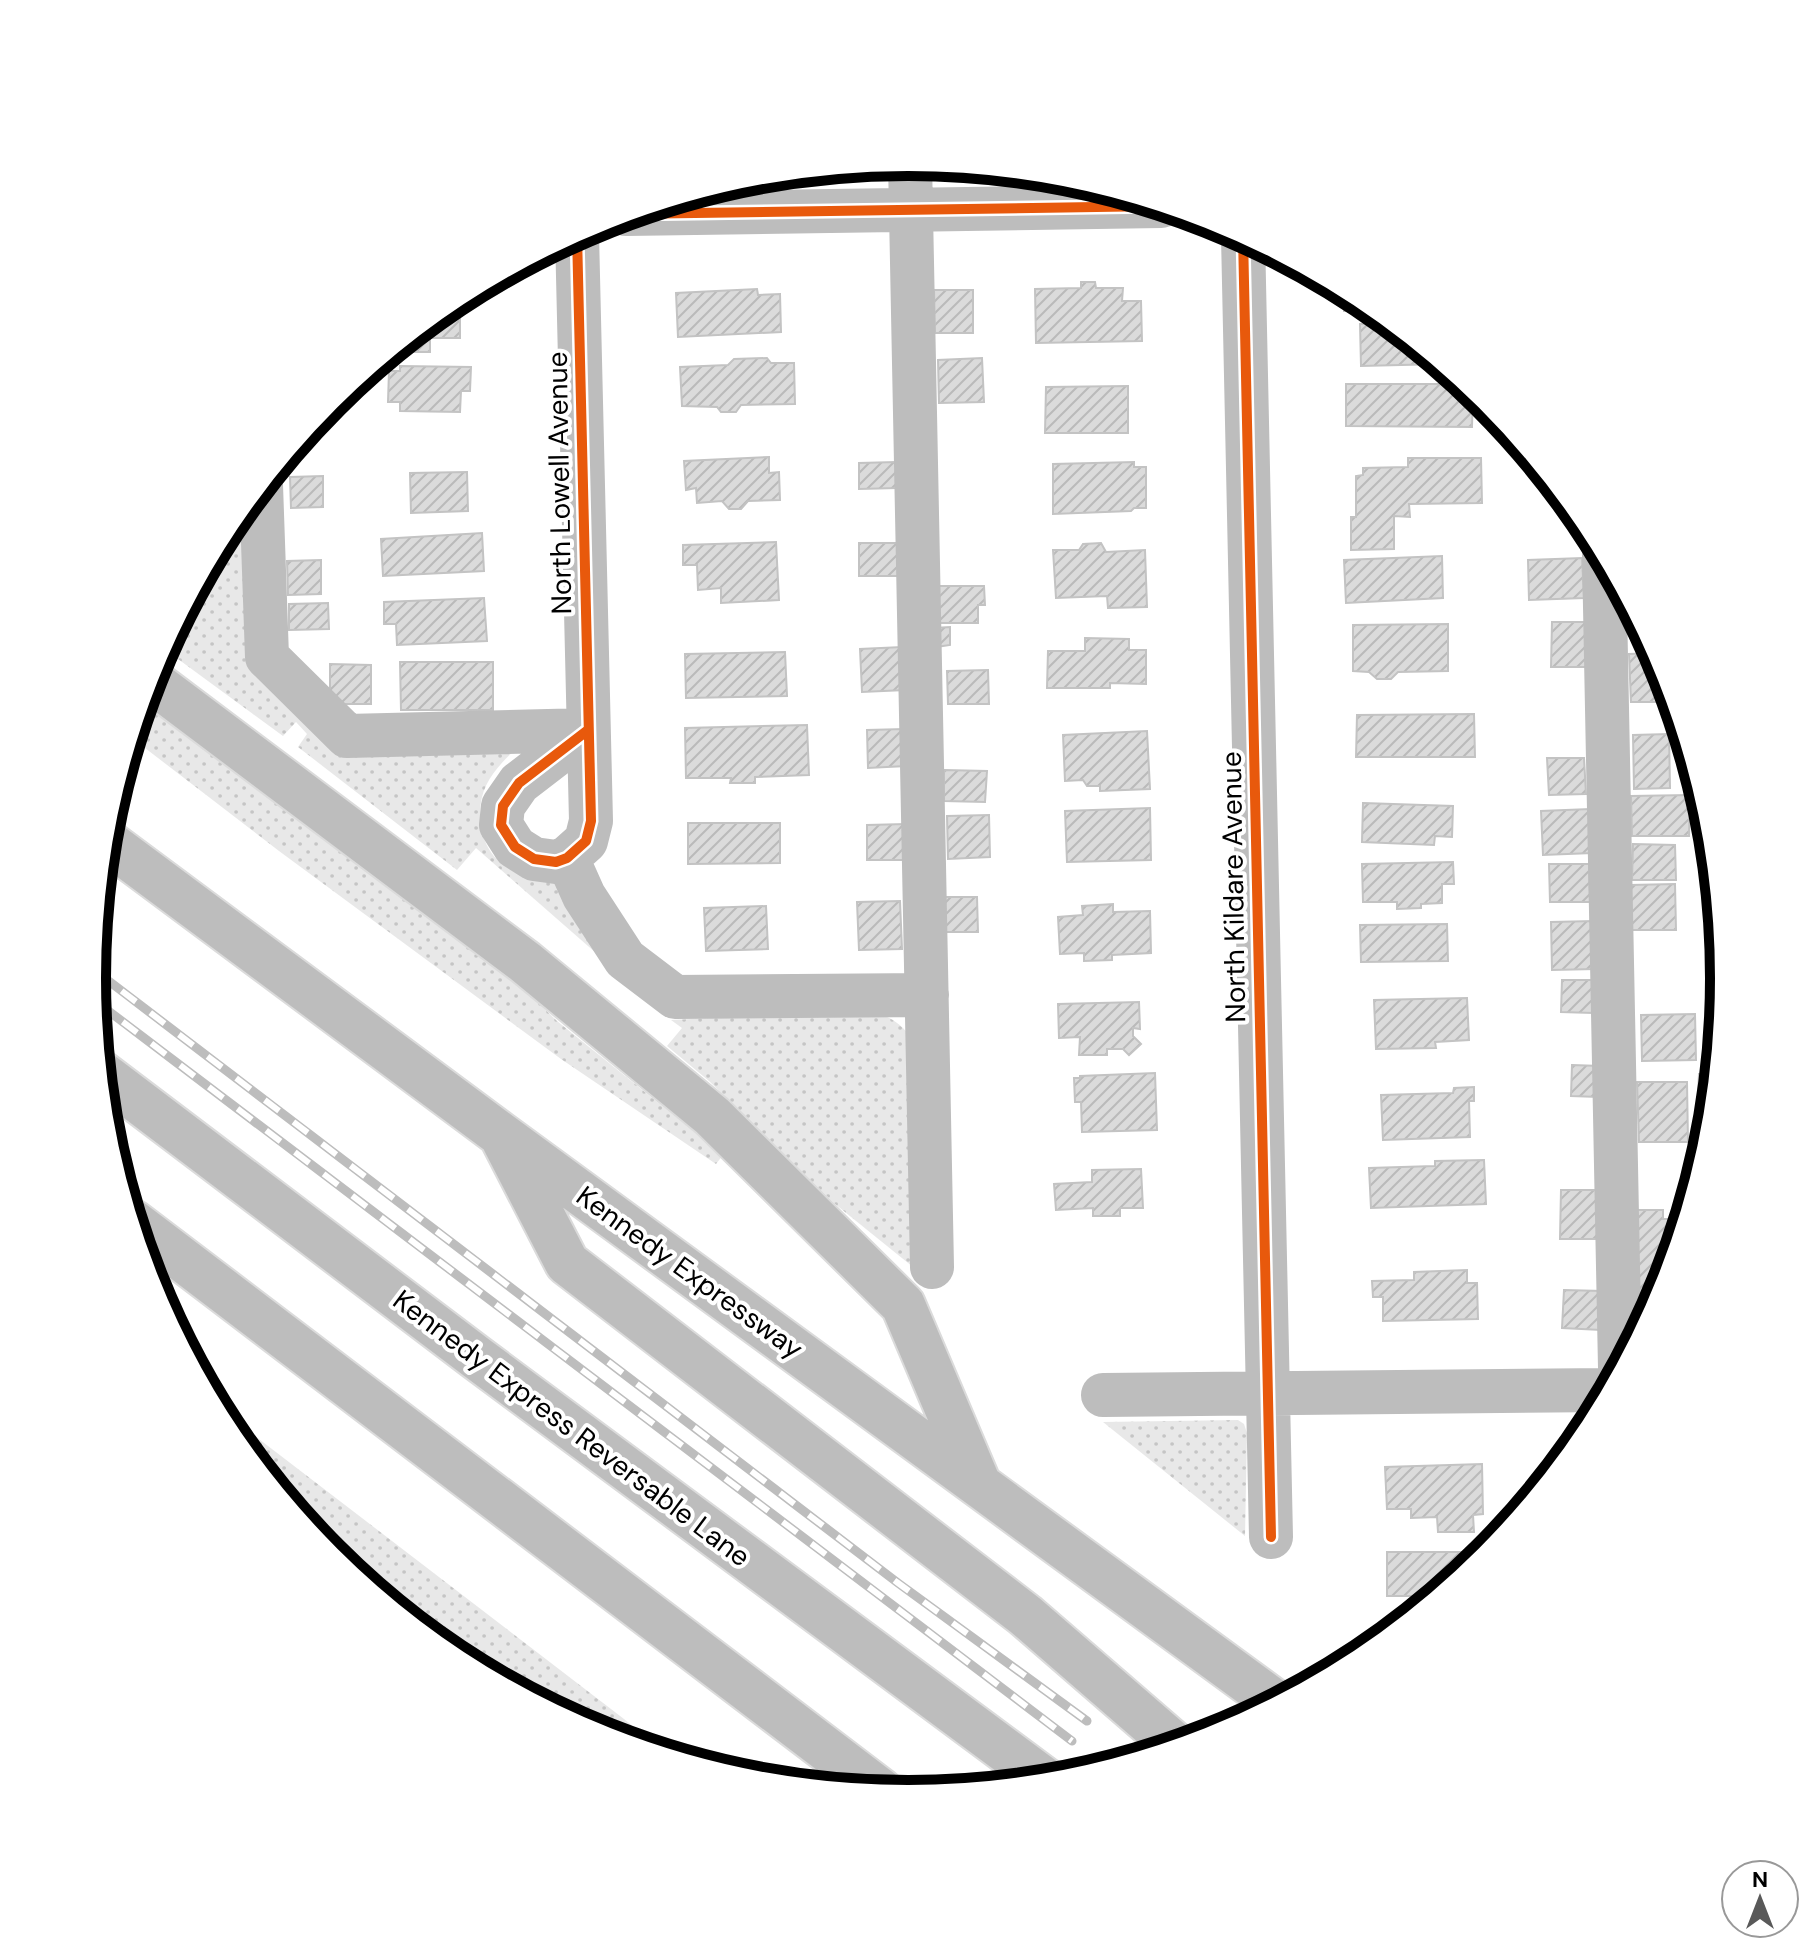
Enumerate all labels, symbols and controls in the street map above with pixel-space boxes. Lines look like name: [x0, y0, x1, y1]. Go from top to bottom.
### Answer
street label: North Lowell Avenue: [539, 351, 580, 615]
street label: North Kildare Avenue: [1213, 751, 1254, 1023]
street label: Kennedy Expressway: [569, 1178, 811, 1367]
street label: Kennedy Express Reversable Lane: [386, 1282, 758, 1575]
north arrow: [1720, 1859, 1800, 1939]
text: N: [1752, 1865, 1768, 1894]

